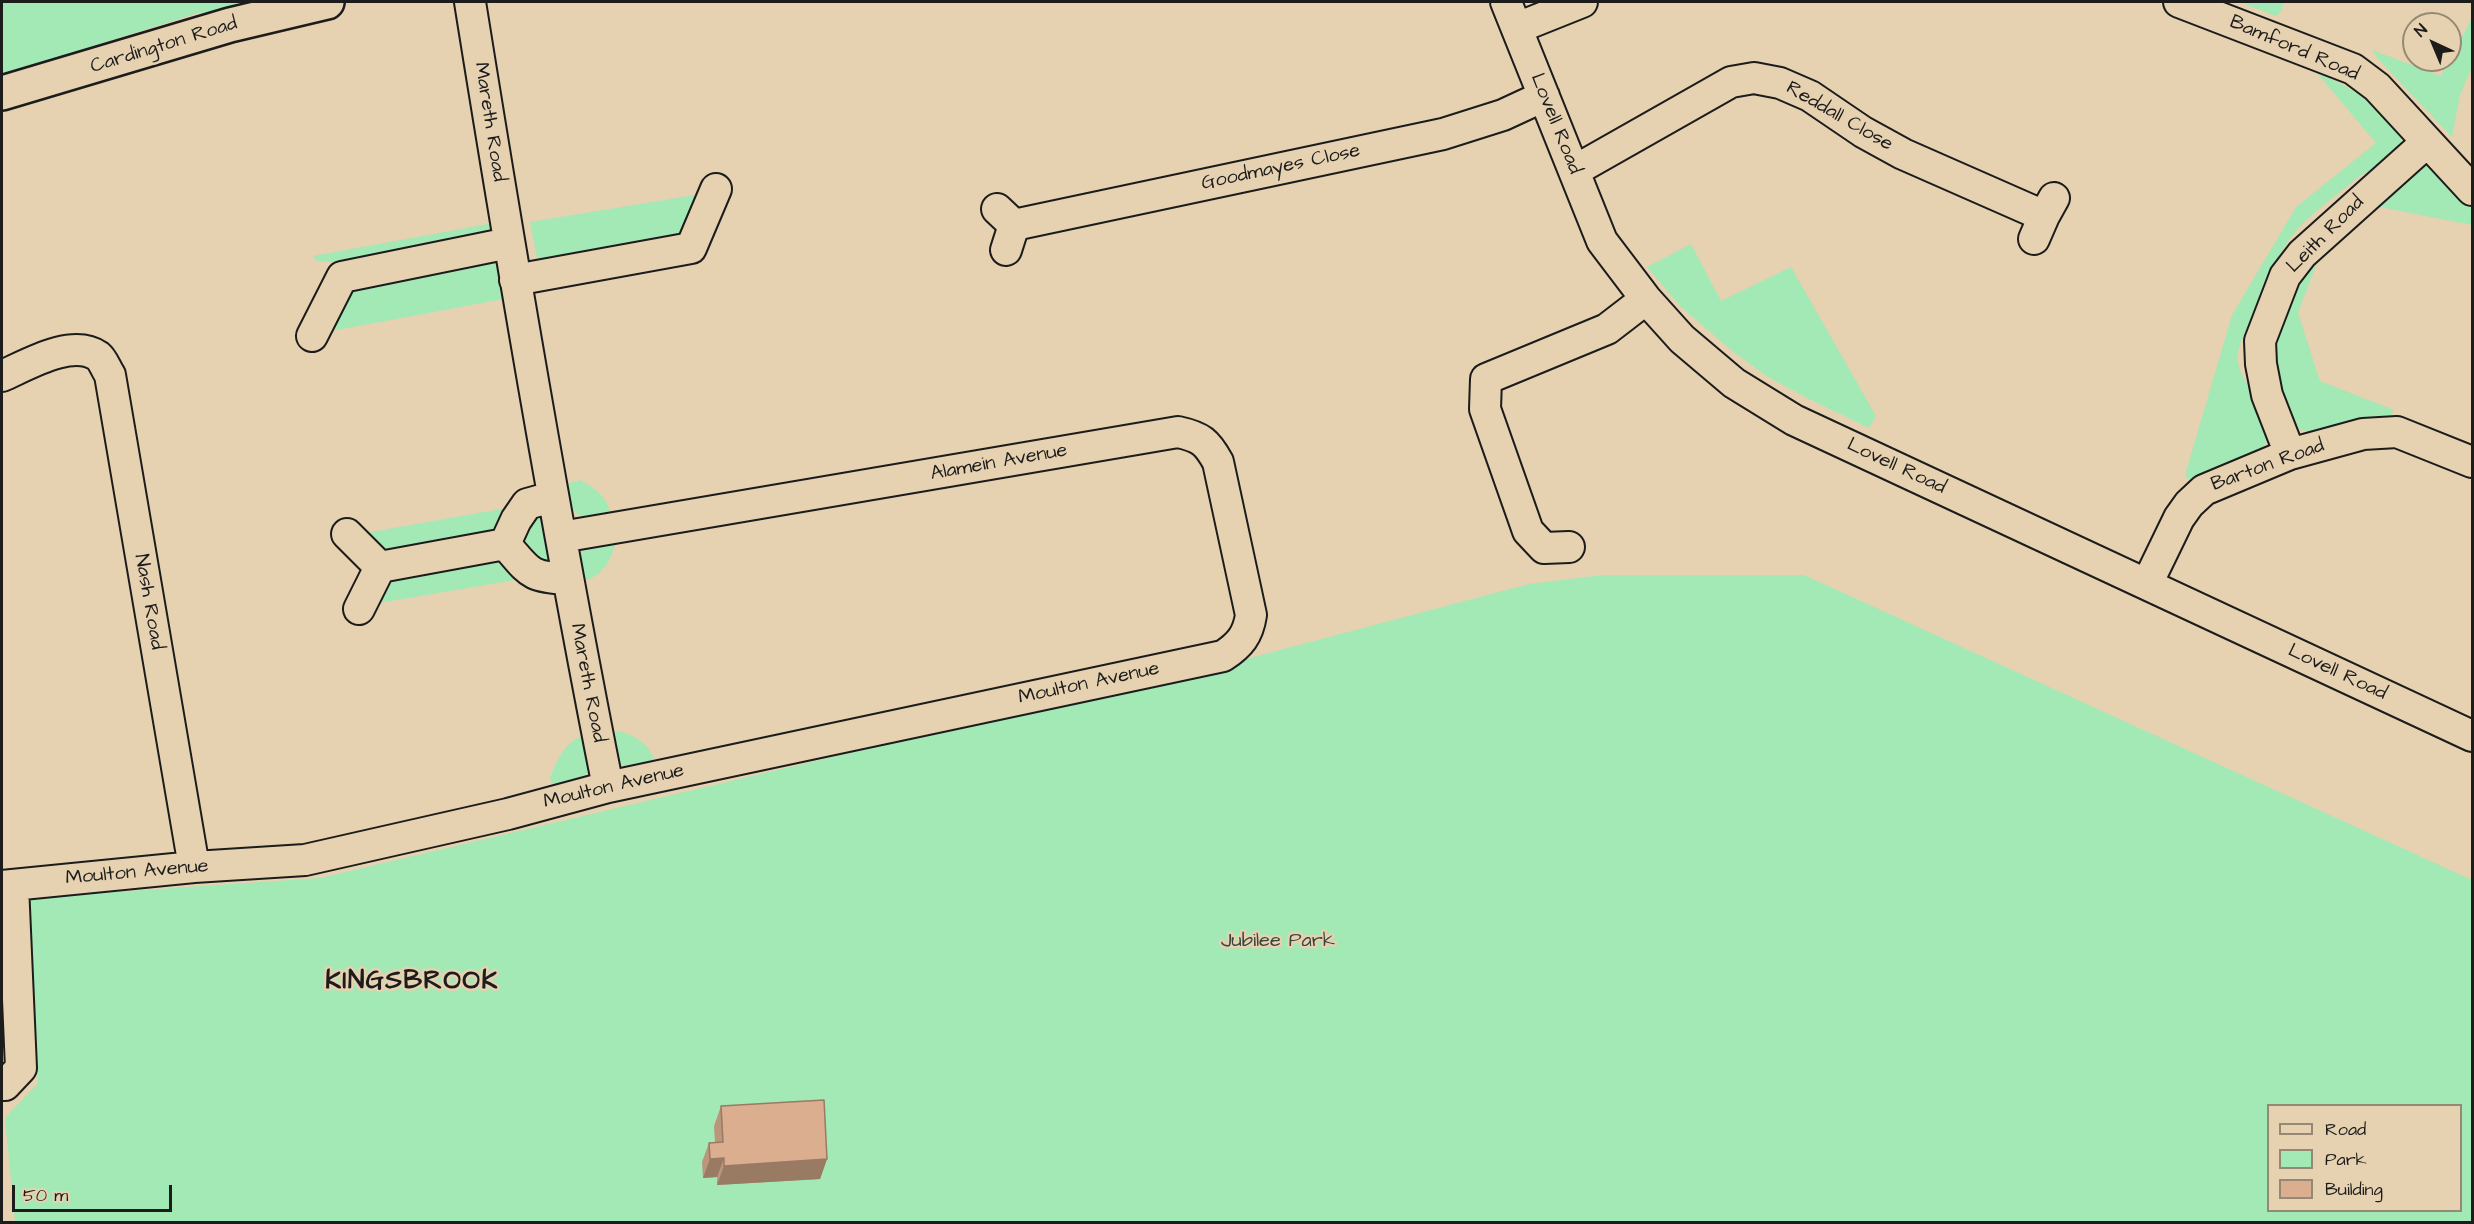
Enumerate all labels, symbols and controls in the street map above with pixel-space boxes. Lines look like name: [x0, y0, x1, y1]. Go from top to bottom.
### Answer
street label: Bamford Road: [2226, 11, 2362, 87]
street label: Cardington Road: [88, 12, 240, 80]
north arrow: [2402, 12, 2462, 72]
text: N: [2410, 19, 2432, 42]
street label: Mareth Road: [468, 61, 510, 183]
street label: Lovell Road: [1524, 70, 1586, 178]
street label: Reddall Close: [1781, 77, 1897, 157]
street label: Goodmayes Close: [1199, 139, 1363, 197]
street label: Leith Road: [2282, 191, 2370, 279]
street label: Lovell Road: [1843, 434, 1949, 500]
street label: Barton Road: [2208, 434, 2328, 498]
street label: Alamein Avenue: [929, 439, 1069, 487]
street label: Nash Road: [128, 552, 168, 652]
street label: Mareth Road: [564, 622, 610, 744]
street label: Lovell Road: [2284, 640, 2390, 706]
street label: Moulton Avenue: [1016, 657, 1162, 711]
street label: Moulton Avenue: [541, 759, 687, 815]
street label: Moulton Avenue: [65, 855, 209, 891]
park label: Jubilee Park: [1221, 930, 1335, 954]
district label: KINGSBROOK: [325, 967, 499, 999]
legend: [2267, 1104, 2462, 1212]
text: Road: [2325, 1117, 2366, 1142]
text: Park: [2325, 1147, 2367, 1172]
scale bar: [15, 1173, 176, 1211]
text: Building: [2325, 1177, 2383, 1202]
text: 50 m: [23, 1183, 68, 1208]

